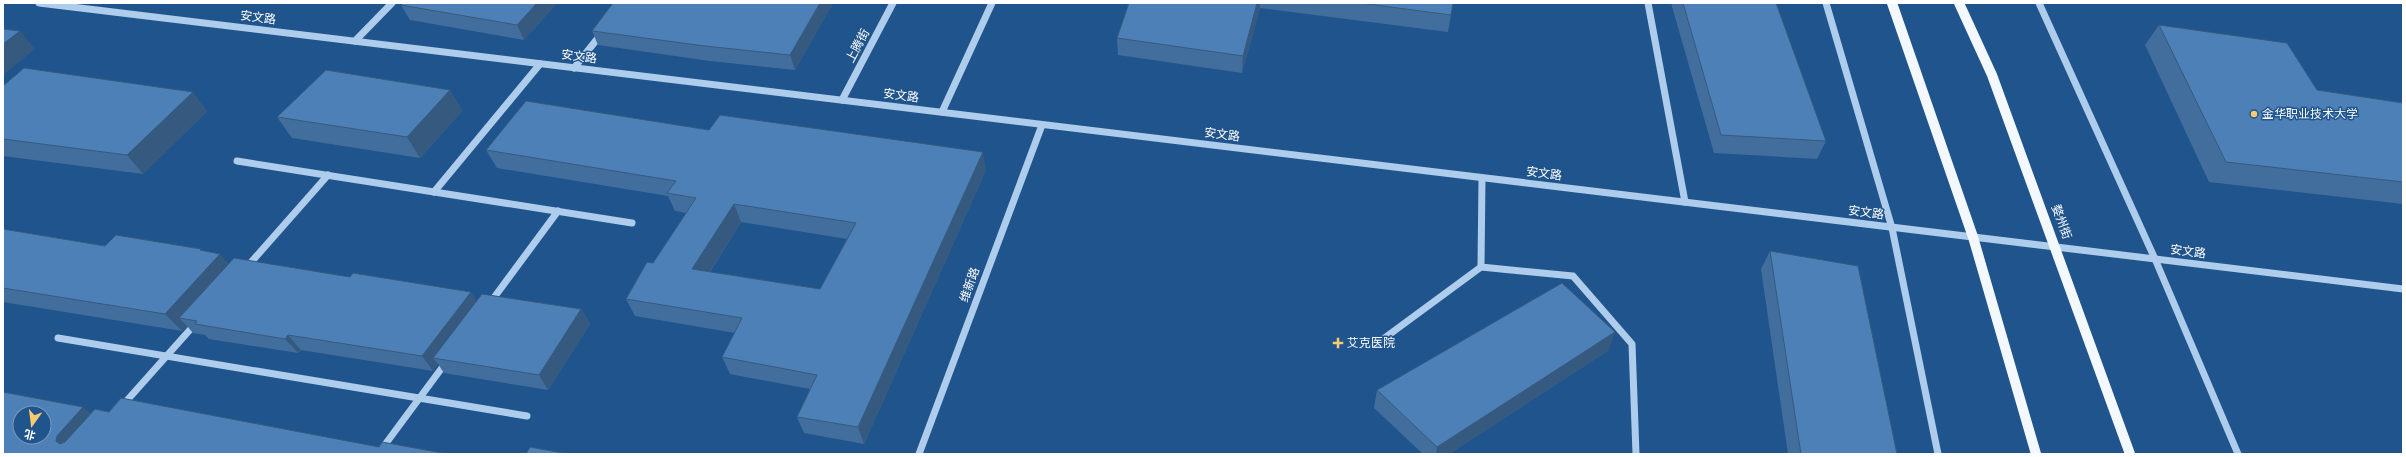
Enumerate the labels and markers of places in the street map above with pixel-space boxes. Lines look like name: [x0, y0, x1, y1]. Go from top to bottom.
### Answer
place label: 金华职业技术大学: [2262, 106, 2358, 123]
marker: 金华职业技术大学: [2249, 109, 2259, 119]
place label: 艾克医院: [1347, 335, 1395, 352]
marker: 艾克医院: [1332, 337, 1344, 349]

